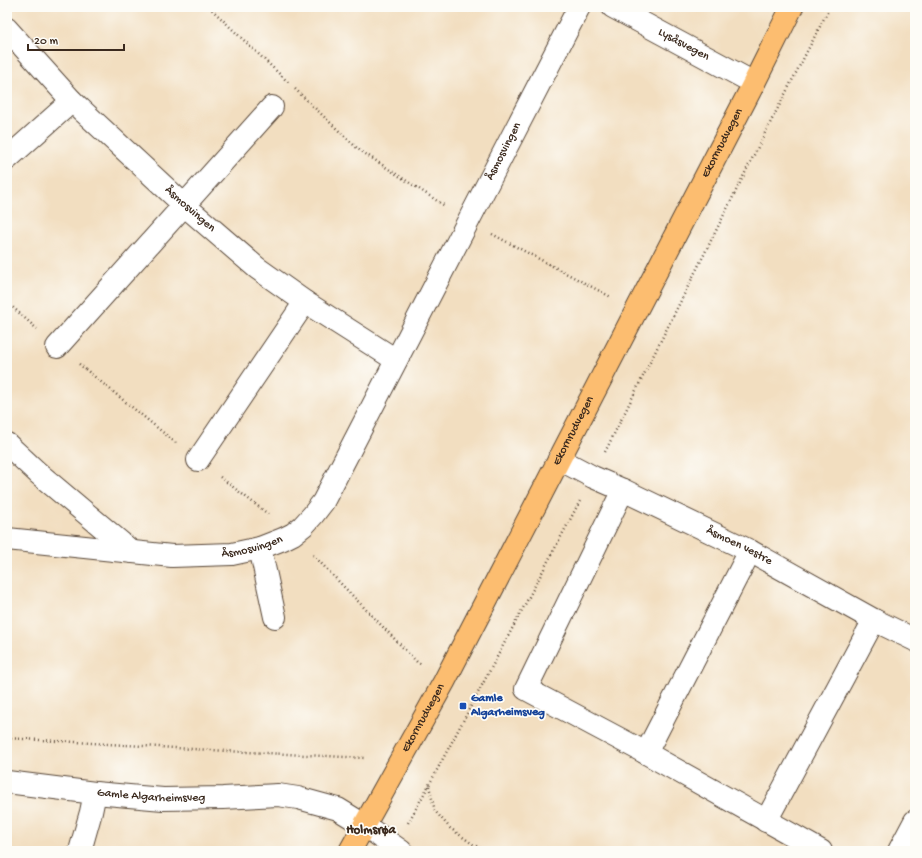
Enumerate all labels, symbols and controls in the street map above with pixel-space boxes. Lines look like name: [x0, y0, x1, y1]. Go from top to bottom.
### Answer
street label: Lysåsvegen: [655, 25, 712, 65]
scale bar: [28, 26, 124, 52]
text: 20 m: [34, 35, 59, 49]
street label: Ekornrudvegen: [699, 106, 747, 180]
street label: Åsmosvingen: [483, 120, 525, 183]
street label: Åsmosvingen: [161, 183, 218, 236]
street label: Ekornrudvegen: [550, 394, 598, 468]
street label: Åsmoen vestre: [704, 523, 775, 569]
street label: Åsmosvingen: [221, 533, 285, 561]
street label: Ekornrudvegen: [399, 681, 449, 755]
place label: Gamle Algarheimsveg: [470, 692, 545, 720]
marker: Gamle Algarheimsveg: [458, 701, 468, 711]
street label: Gamle Algarheimsveg: [96, 786, 206, 806]
district label: Holmsrøa: [346, 823, 397, 838]

